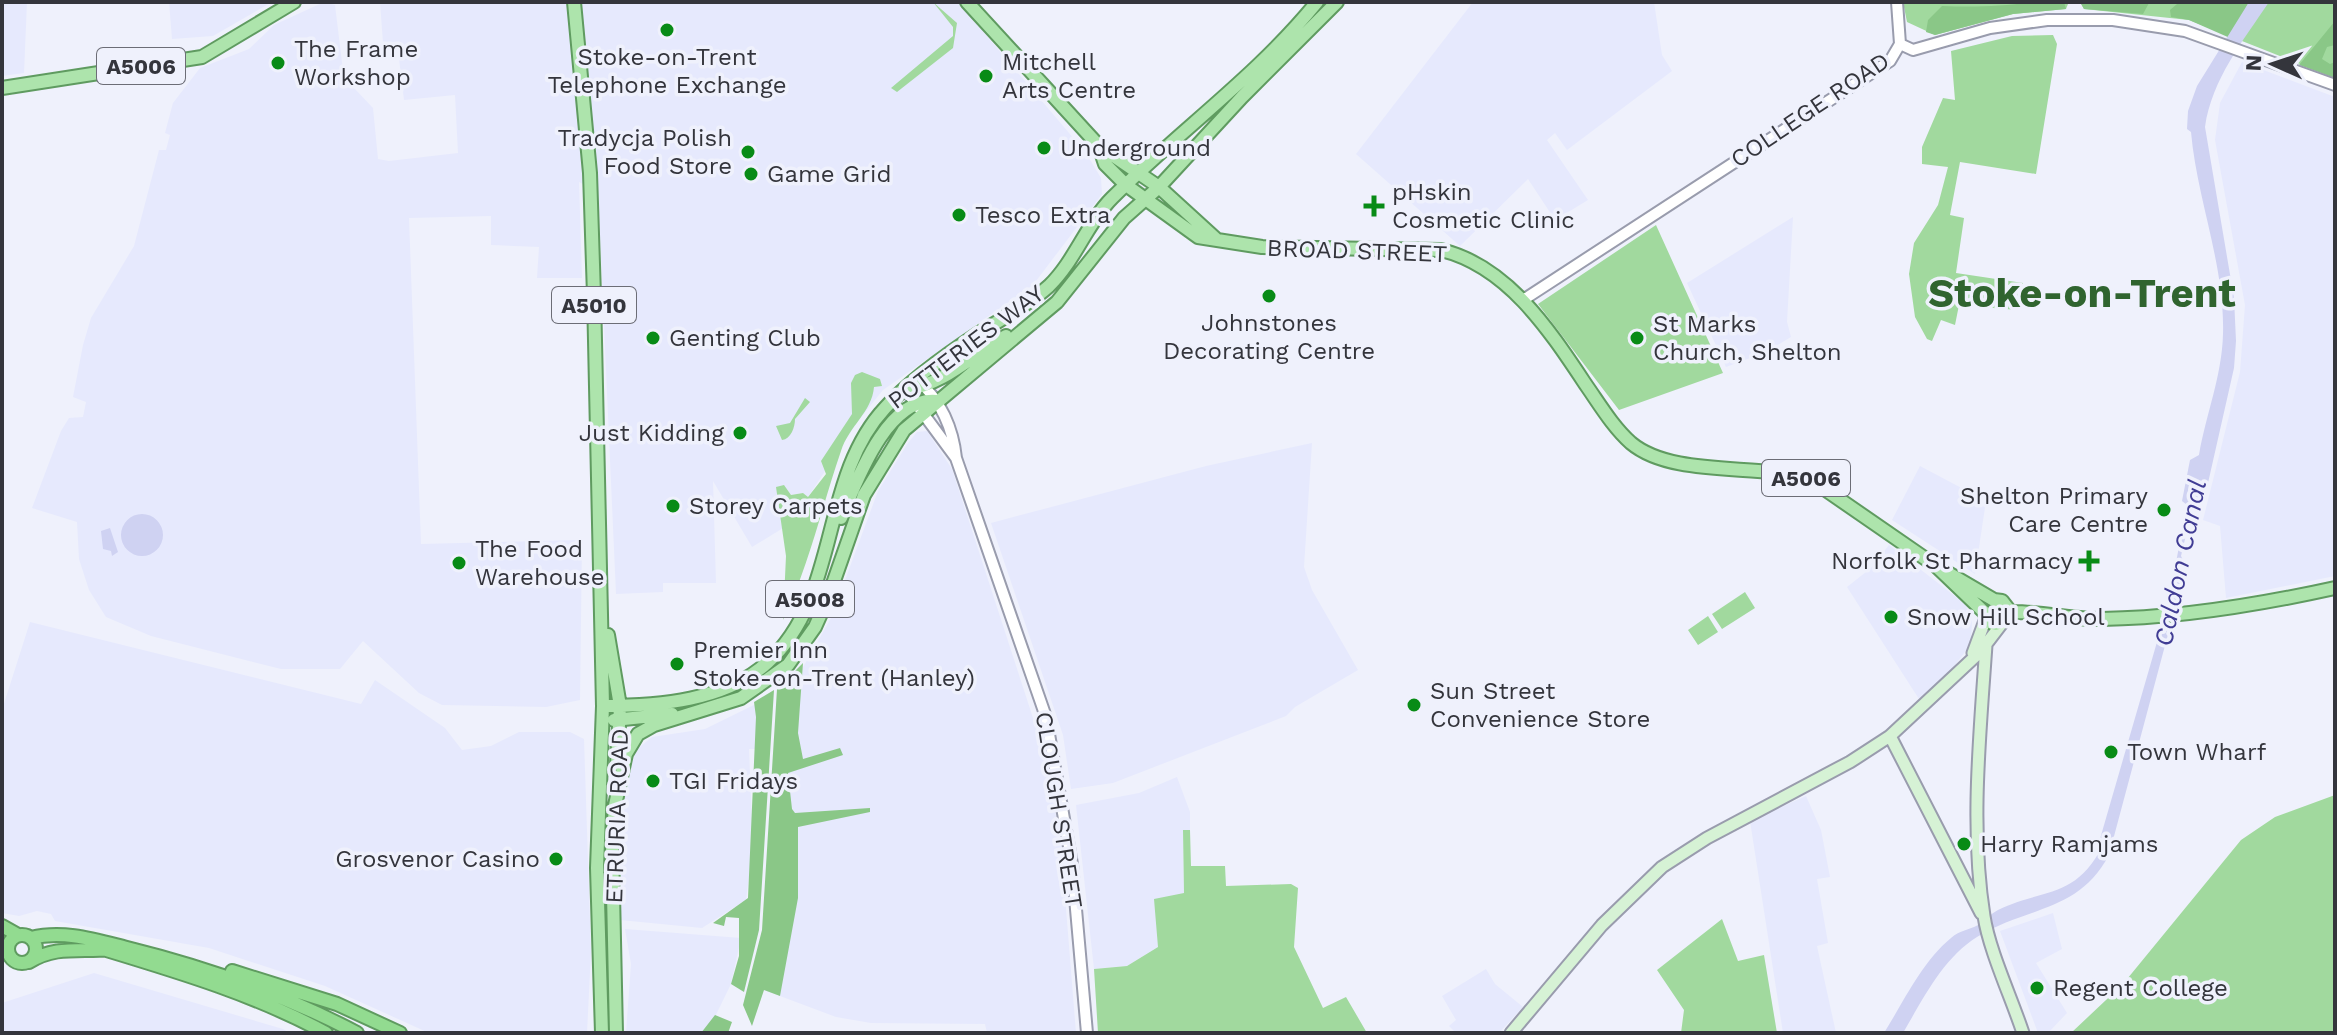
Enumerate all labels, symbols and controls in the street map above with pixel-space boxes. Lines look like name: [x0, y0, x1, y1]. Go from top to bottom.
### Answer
marker: Stoke-on-Trent Telephone Exchange: [658, 21, 676, 39]
north arrow: [2233, 24, 2313, 104]
place label: The Frame Workshop: [294, 35, 418, 91]
place label: Stoke-on-Trent Telephone Exchange: [547, 43, 787, 99]
street label: COLLEGE ROAD: [1725, 47, 1895, 173]
road number: A5006: [97, 48, 185, 84]
place label: Mitchell Arts Centre: [1002, 48, 1136, 104]
marker: The Frame Workshop: [269, 54, 287, 72]
text: N: [2241, 54, 2266, 72]
marker: Mitchell Arts Centre: [977, 67, 995, 85]
place label: Tradycja Polish Food Store: [558, 124, 732, 180]
place label: Underground: [1060, 134, 1211, 162]
marker: Underground: [1035, 139, 1053, 157]
marker: Tradycja Polish Food Store: [739, 143, 757, 161]
place label: Game Grid: [767, 160, 891, 188]
marker: Game Grid: [742, 165, 760, 183]
place label: pHskin Cosmetic Clinic: [1392, 178, 1575, 234]
marker: pHskin Cosmetic Clinic: [1363, 195, 1385, 217]
place label: Tesco Extra: [975, 201, 1111, 229]
marker: Tesco Extra: [950, 206, 968, 224]
street label: BROAD STREET: [1266, 234, 1448, 268]
district label: Stoke-on-Trent: [1928, 270, 2236, 317]
street label: POTTERIES WAY: [883, 279, 1050, 415]
road number: A5010: [552, 287, 636, 323]
marker: Johnstones Decorating Centre: [1260, 287, 1278, 305]
place label: Johnstones Decorating Centre: [1163, 309, 1375, 365]
place label: St Marks Church, Shelton: [1653, 310, 1842, 366]
place label: Genting Club: [669, 324, 821, 352]
marker: Genting Club: [644, 329, 662, 347]
marker: St Marks Church, Shelton: [1628, 329, 1646, 347]
place label: Just Kidding: [579, 419, 724, 447]
marker: Just Kidding: [731, 424, 749, 442]
road number: A5006: [1762, 460, 1850, 496]
water label: Caldon Canal: [2148, 477, 2212, 649]
place label: Shelton Primary Care Centre: [1960, 482, 2149, 538]
place label: Storey Carpets: [689, 492, 863, 520]
marker: Storey Carpets: [664, 497, 682, 515]
marker: Shelton Primary Care Centre: [2155, 501, 2173, 519]
place label: The Food Warehouse: [475, 535, 605, 591]
place label: Norfolk St Pharmacy: [1831, 547, 2074, 575]
marker: Norfolk St Pharmacy: [2080, 552, 2098, 570]
marker: The Food Warehouse: [450, 554, 468, 572]
road number: A5008: [766, 581, 854, 617]
place label: Snow Hill School: [1907, 603, 2105, 631]
marker: Snow Hill School: [1882, 608, 1900, 626]
place label: Premier Inn Stoke-on-Trent (Hanley): [693, 636, 975, 692]
marker: Premier Inn Stoke-on-Trent (Hanley): [668, 655, 686, 673]
place label: Sun Street Convenience Store: [1430, 677, 1650, 733]
marker: Sun Street Convenience Store: [1405, 696, 1423, 714]
street label: CLOUGH STREET: [1030, 710, 1088, 910]
street label: ETRURIA ROAD: [600, 728, 634, 904]
place label: Town Wharf: [2127, 738, 2267, 766]
marker: Town Wharf: [2102, 743, 2120, 761]
place label: TGI Fridays: [669, 767, 798, 795]
marker: TGI Fridays: [644, 772, 662, 790]
place label: Harry Ramjams: [1980, 830, 2159, 858]
marker: Harry Ramjams: [1955, 835, 1973, 853]
place label: Grosvenor Casino: [335, 845, 540, 873]
marker: Grosvenor Casino: [547, 850, 565, 868]
place label: Regent College: [2053, 974, 2228, 1002]
marker: Regent College: [2028, 979, 2046, 997]

